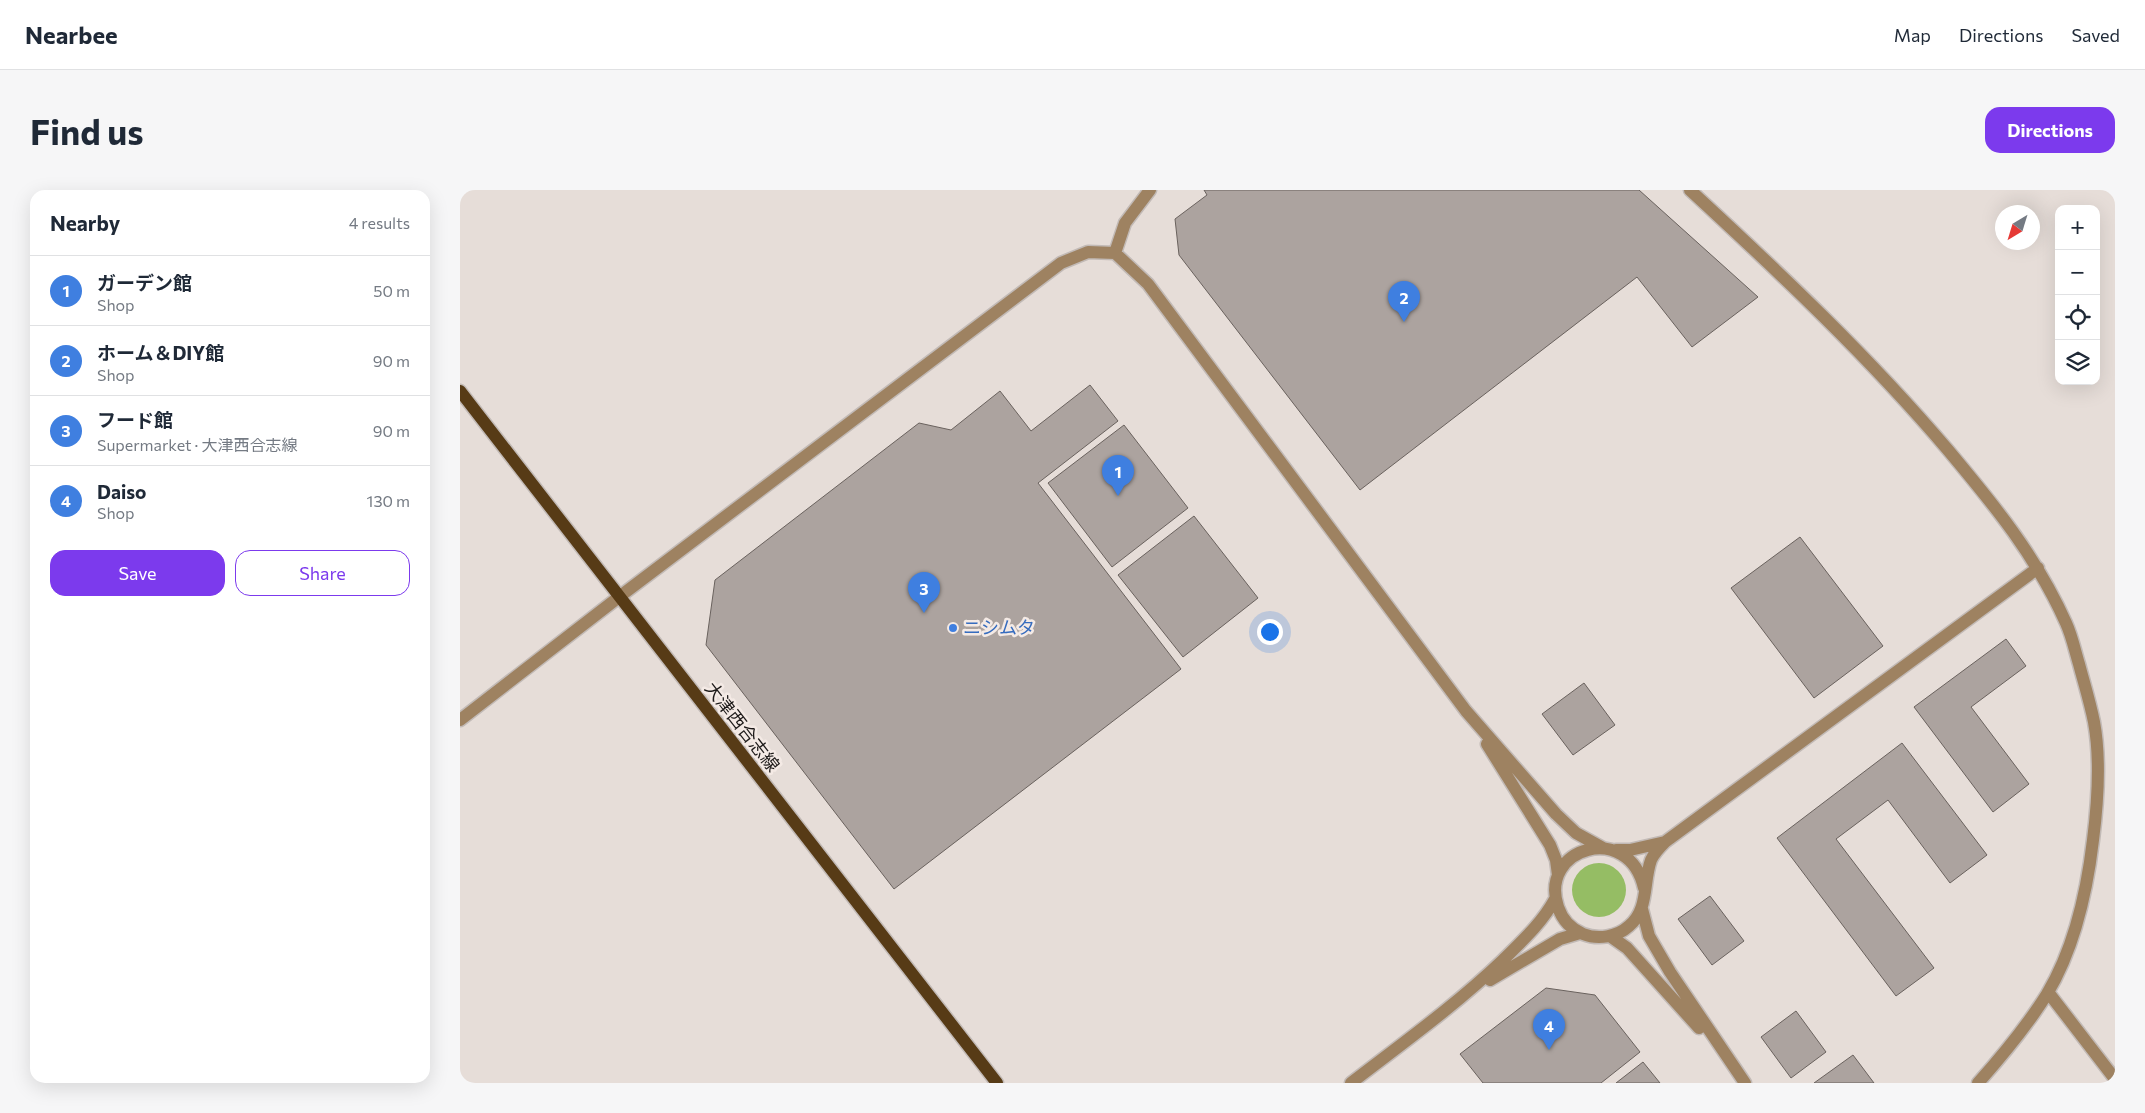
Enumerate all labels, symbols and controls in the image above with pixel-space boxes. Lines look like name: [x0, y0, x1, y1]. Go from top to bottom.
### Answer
text: Nearbee: [25, 20, 118, 49]
text: Map: [1894, 24, 1931, 46]
text: Directions: [1959, 24, 2043, 46]
text: Saved: [2071, 24, 2120, 46]
button: Directions: [1985, 107, 2115, 153]
text: Find us: [30, 109, 144, 152]
north arrow: [1995, 205, 2040, 250]
map controls: [2055, 205, 2100, 385]
button: +: [2055, 205, 2100, 250]
text: Nearby: [50, 210, 120, 235]
text: 4 results: [349, 213, 410, 232]
button: −: [2055, 250, 2100, 295]
text: ガーデン館: [97, 271, 192, 294]
text: 1: [62, 281, 70, 300]
text: 50 m: [373, 281, 410, 300]
pin: 2: [1388, 281, 1420, 322]
text: Shop: [97, 295, 135, 314]
button: locate: [2055, 295, 2100, 340]
button: layers: [2055, 340, 2100, 385]
text: ホーム＆DIY館: [97, 341, 224, 364]
text: 2: [61, 351, 71, 370]
text: 90 m: [373, 351, 410, 370]
text: Shop: [97, 365, 135, 384]
text: フード館: [97, 408, 173, 431]
text: 3: [61, 421, 71, 440]
text: 90 m: [373, 421, 410, 440]
text: Supermarket · 大津西合志線: [97, 435, 297, 454]
pin: 1: [1102, 455, 1134, 496]
text: Daiso: [97, 480, 146, 503]
text: 4: [61, 491, 71, 510]
text: 130 m: [367, 491, 410, 510]
text: Shop: [97, 503, 135, 522]
button: Save: [50, 550, 225, 596]
button: Share: [235, 550, 410, 596]
pin: 3: [908, 572, 940, 613]
place label: ニシムタ: [963, 616, 1035, 638]
your location: [1257, 619, 1283, 645]
marker: ニシムタ: [947, 622, 959, 634]
street label: 大津西合志線: [701, 677, 785, 776]
pin: 4: [1533, 1009, 1565, 1050]

